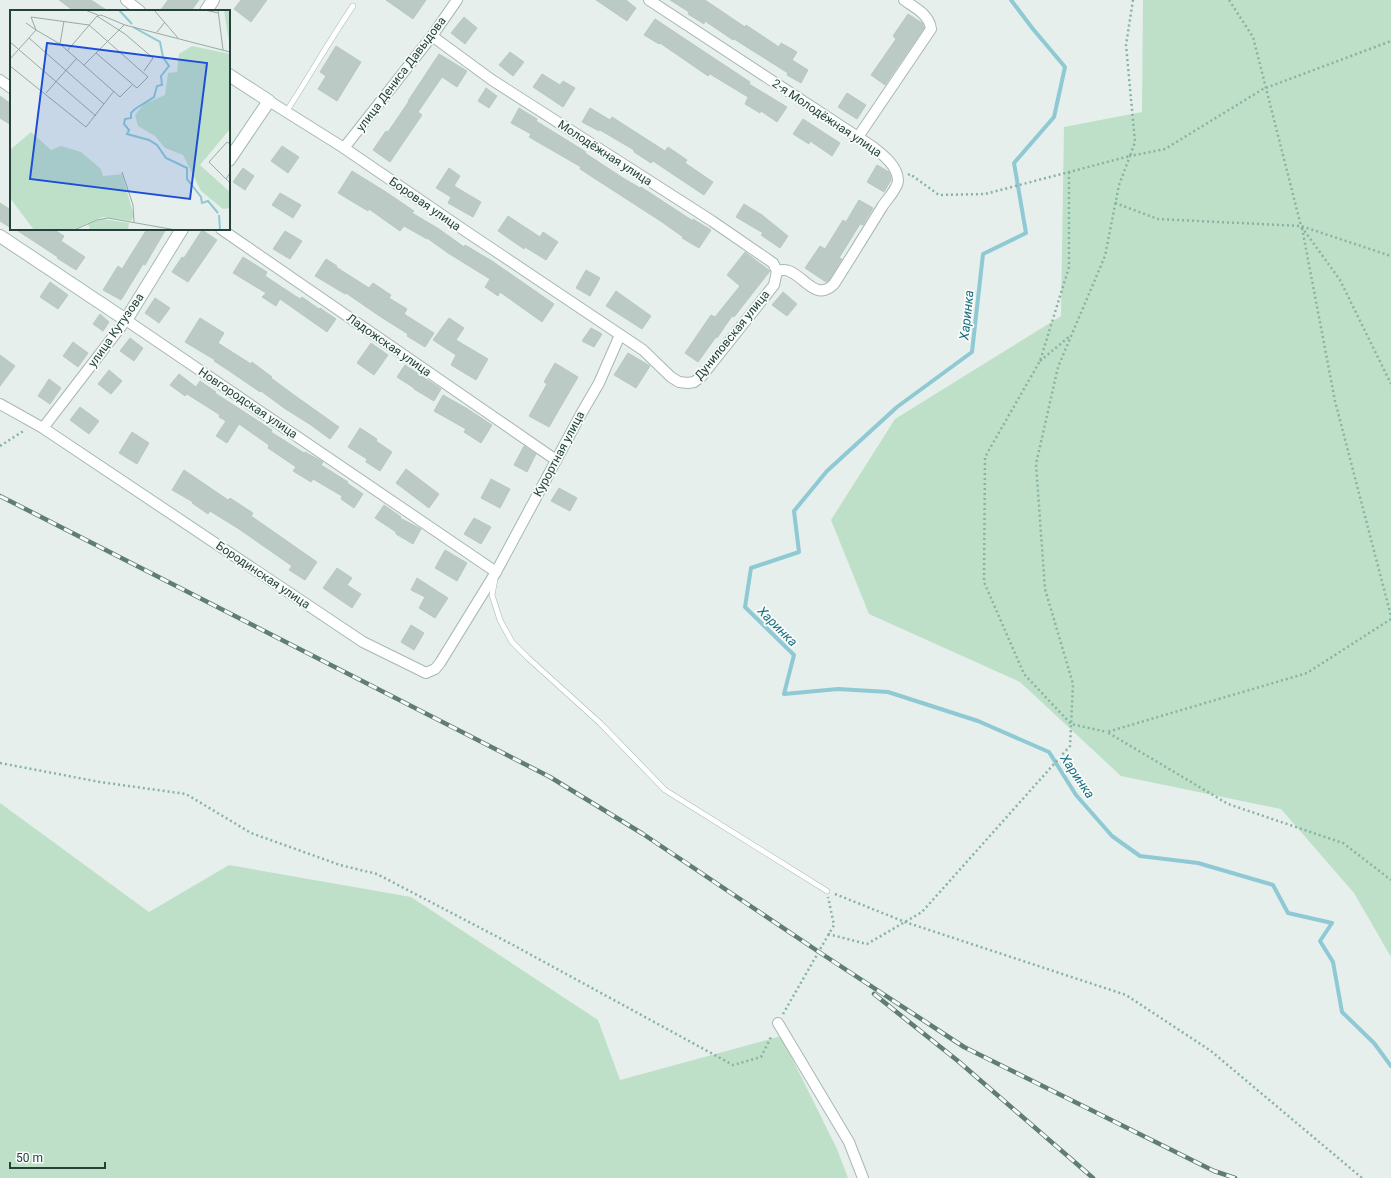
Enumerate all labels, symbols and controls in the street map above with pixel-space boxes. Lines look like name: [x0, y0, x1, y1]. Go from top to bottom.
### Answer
inset map: [10, 10, 230, 230]
street label: улица Дениса Давыдова: [353, 14, 449, 134]
street label: 2-я Молодёжная улица: [770, 76, 884, 160]
street label: Молодёжная улица: [555, 117, 655, 189]
street label: Боровая улица: [387, 174, 463, 234]
street label: Дуниловская улица: [692, 287, 772, 383]
water label: Харинка: [956, 289, 977, 342]
street label: улица Кутузова: [85, 290, 147, 370]
street label: Ладожская улица: [344, 311, 434, 379]
street label: Новгородская улица: [196, 365, 300, 441]
street label: Курортная улица: [531, 409, 587, 499]
street label: Бородинская улица: [213, 538, 313, 612]
water label: Харинка: [754, 603, 801, 649]
water label: Харинка: [1057, 750, 1098, 801]
scale bar: [10, 1144, 105, 1170]
text: 50 m: [16, 1151, 43, 1165]

